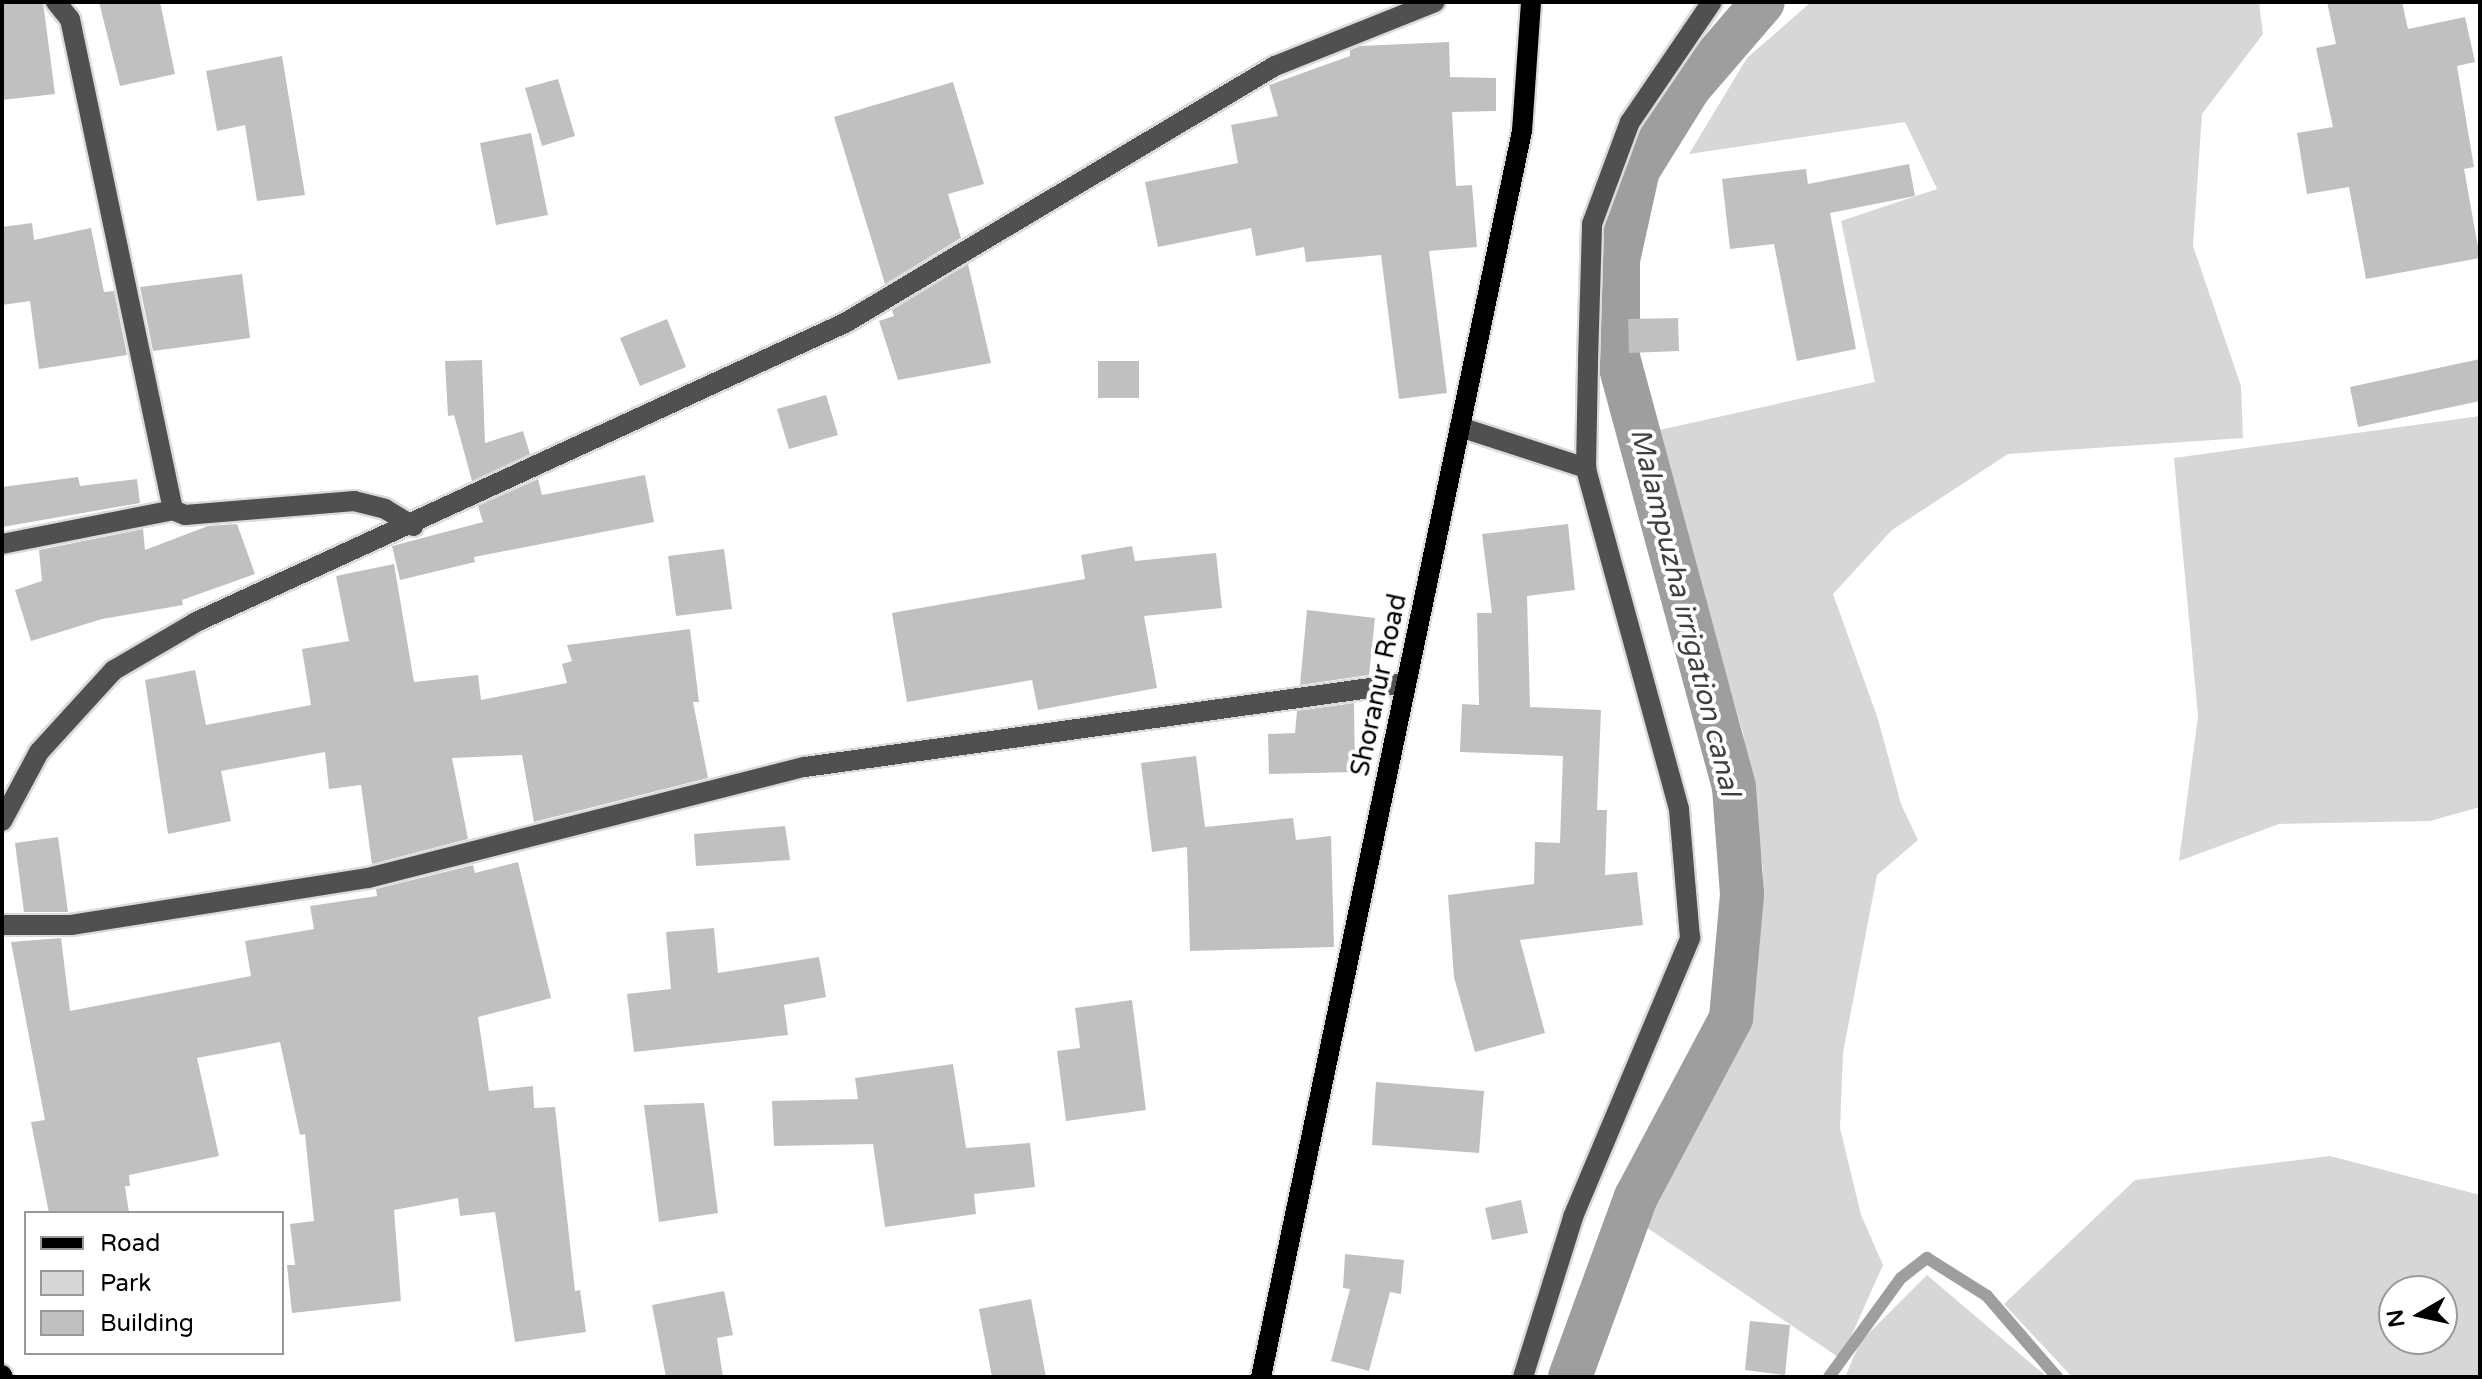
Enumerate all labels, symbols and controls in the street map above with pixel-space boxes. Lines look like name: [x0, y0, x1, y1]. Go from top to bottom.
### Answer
water label: Malampuzha irrigation canal: [1623, 425, 1747, 799]
street label: Shoranur Road: [1344, 591, 1414, 779]
legend: [24, 1211, 284, 1355]
text: Road: [100, 1229, 160, 1258]
text: Park: [100, 1269, 151, 1298]
north arrow: [2378, 1275, 2458, 1355]
text: N: [2382, 1308, 2410, 1329]
text: Building: [100, 1309, 194, 1338]

